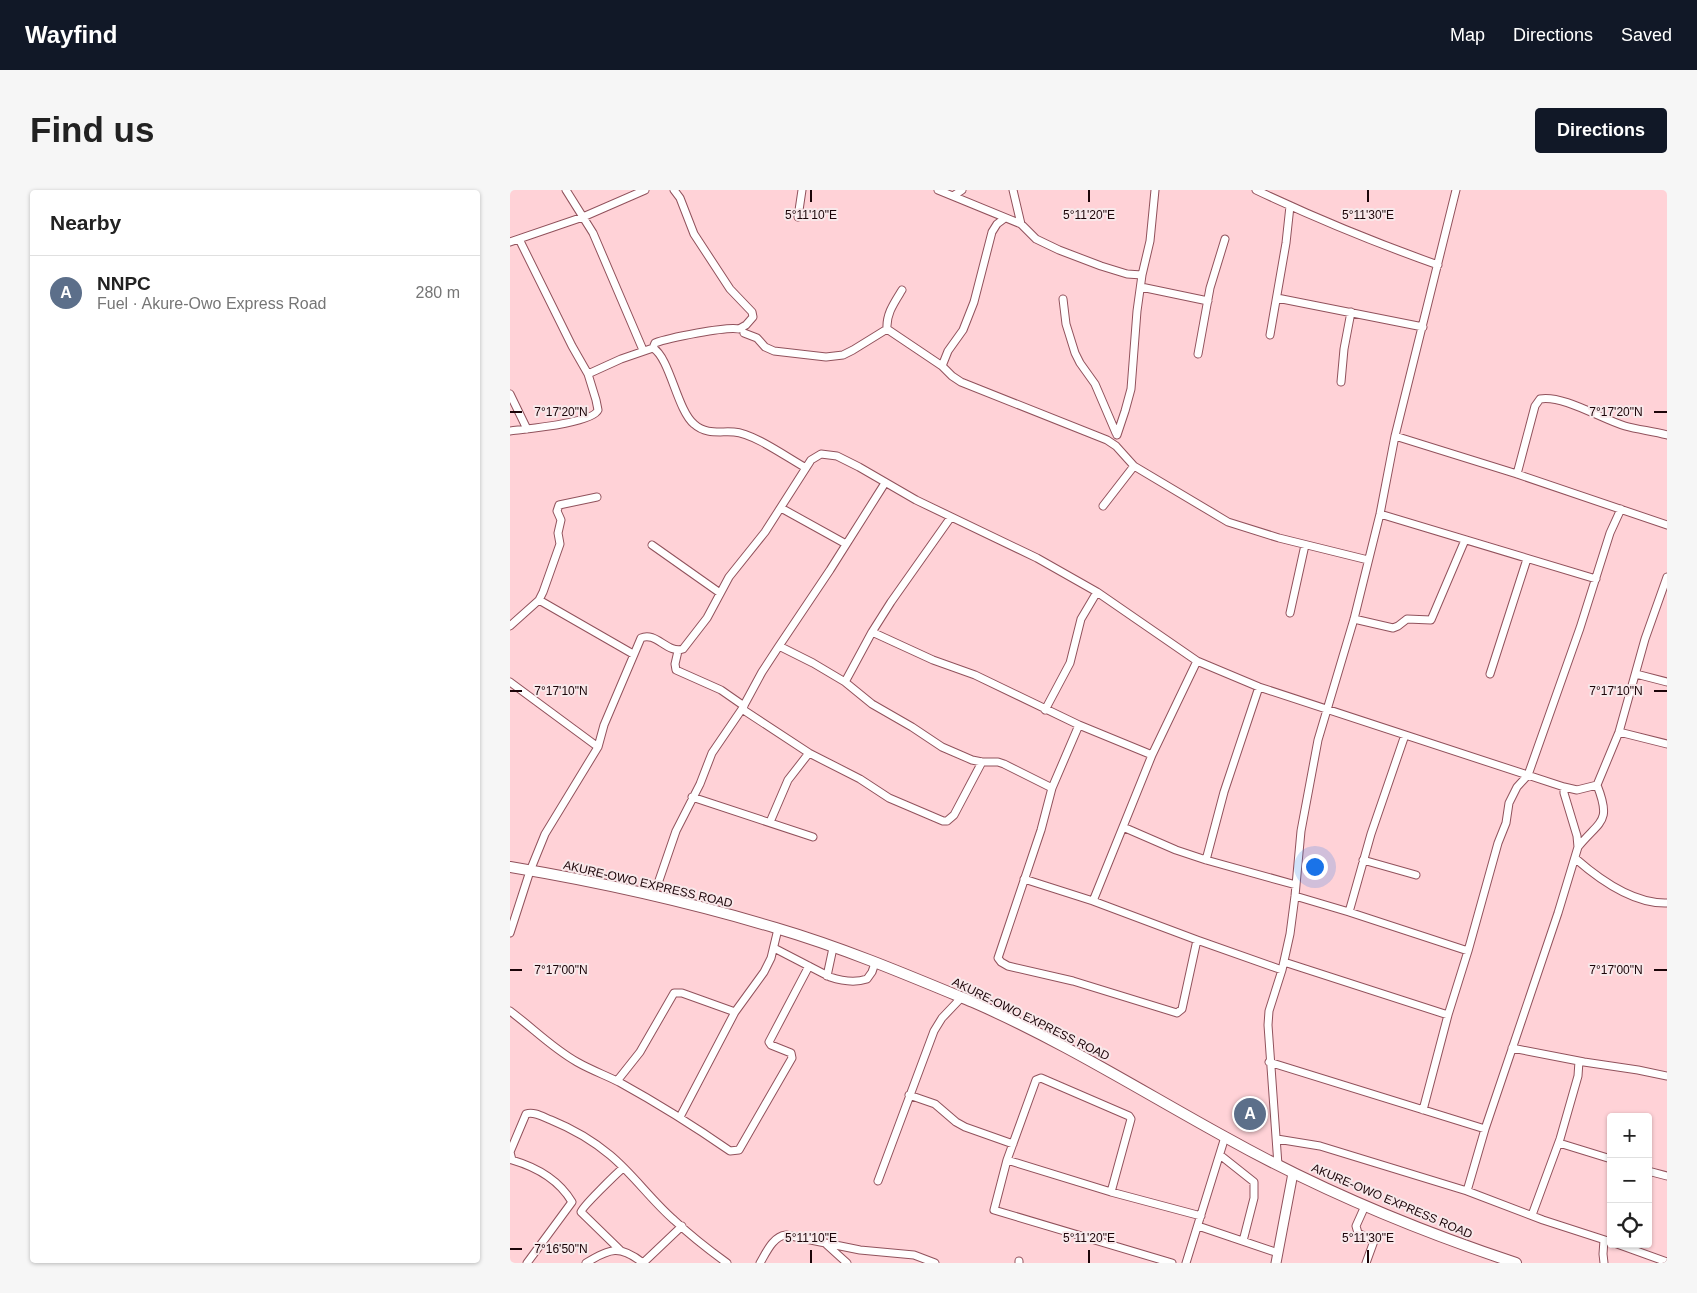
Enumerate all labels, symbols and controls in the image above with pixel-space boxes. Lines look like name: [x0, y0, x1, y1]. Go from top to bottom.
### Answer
text: Wayfind: [25, 21, 117, 48]
text: Map: [1450, 25, 1485, 45]
text: Directions: [1513, 25, 1593, 45]
text: Saved: [1621, 25, 1672, 45]
button: Directions: [1535, 108, 1667, 153]
text: Find us: [30, 110, 154, 149]
text: 5°11'10"E: [785, 208, 837, 222]
text: 5°11'20"E: [1063, 208, 1115, 222]
text: 5°11'30"E: [1342, 208, 1394, 222]
text: Nearby: [50, 211, 121, 234]
text: NNPC: [97, 273, 151, 294]
text: A: [60, 284, 72, 301]
text: 280 m: [416, 284, 460, 301]
text: Fuel · Akure-Owo Express Road: [97, 295, 326, 312]
text: 7°17'20"N: [534, 405, 588, 419]
text: 7°17'20"N: [1589, 405, 1643, 419]
text: 7°17'10"N: [534, 684, 588, 698]
text: 7°17'10"N: [1589, 684, 1643, 698]
your location: [1302, 854, 1328, 880]
street label: AKURE-OWO EXPRESS ROAD: [562, 858, 734, 910]
text: 7°17'00"N: [534, 963, 588, 977]
text: 7°17'00"N: [1589, 963, 1643, 977]
street label: AKURE-OWO EXPRESS ROAD: [950, 975, 1112, 1063]
pin: A: [1234, 1095, 1266, 1133]
map controls: [1607, 1113, 1652, 1248]
button: +: [1607, 1113, 1652, 1158]
button: −: [1607, 1158, 1652, 1203]
street label: AKURE-OWO EXPRESS ROAD: [1309, 1161, 1475, 1241]
button: locate: [1607, 1203, 1652, 1248]
text: 5°11'10"E: [785, 1231, 837, 1245]
text: 5°11'20"E: [1063, 1231, 1115, 1245]
text: 5°11'30"E: [1342, 1231, 1394, 1245]
text: 7°16'50"N: [534, 1242, 588, 1256]

